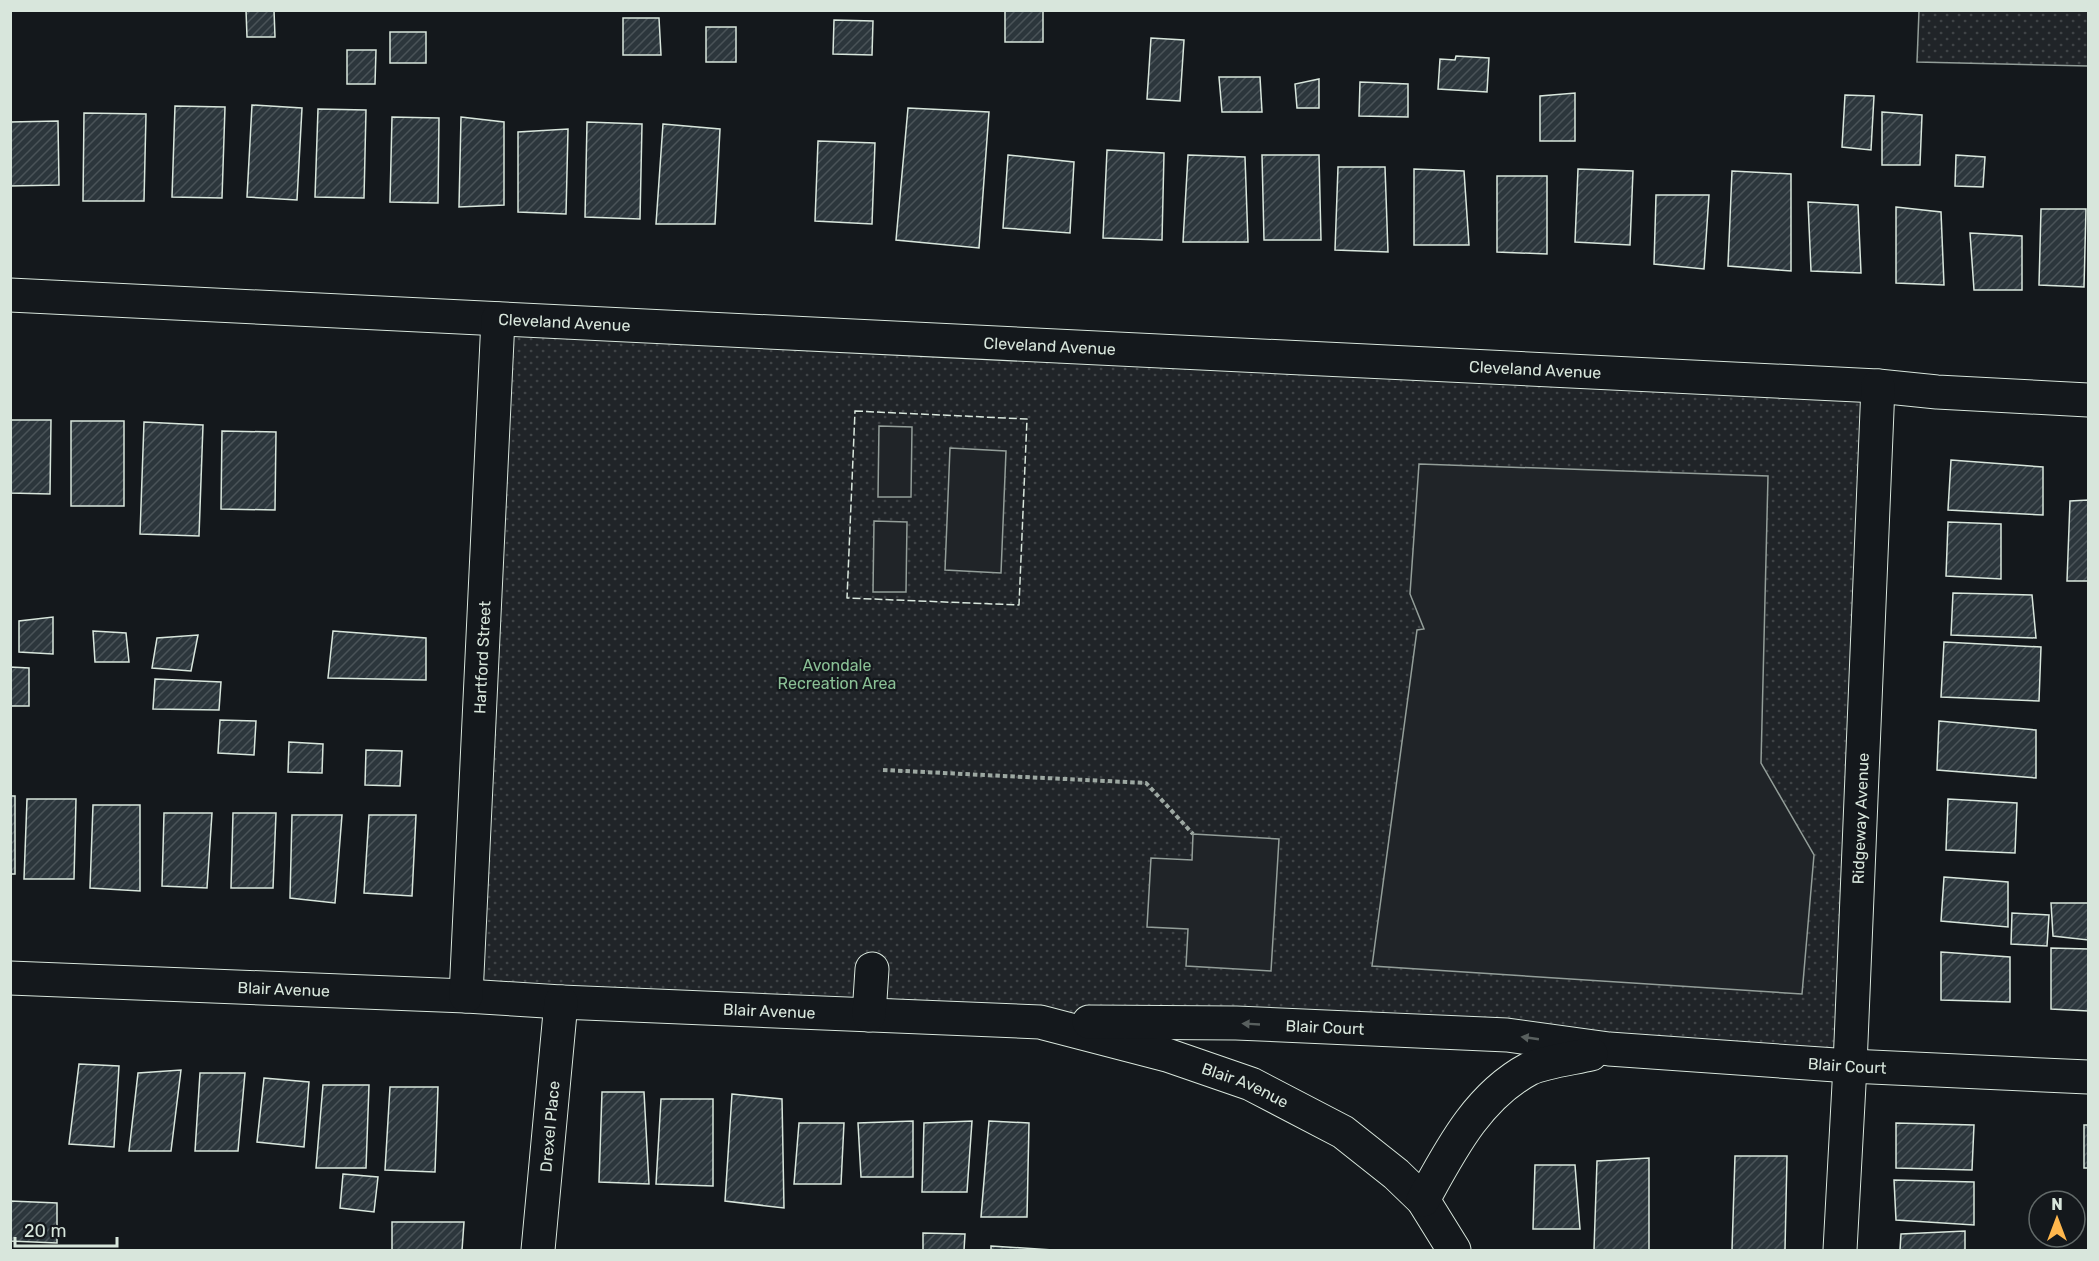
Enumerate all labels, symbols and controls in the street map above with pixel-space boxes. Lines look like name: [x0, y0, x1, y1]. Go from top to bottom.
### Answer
street label: Cleveland Avenue: [498, 309, 631, 335]
street label: Cleveland Avenue: [983, 333, 1116, 358]
street label: Cleveland Avenue: [1469, 357, 1602, 382]
street label: Hartford Street: [470, 600, 494, 715]
park label: Avondale Recreation Area: [778, 656, 896, 693]
street label: Ridgeway Avenue: [1848, 752, 1872, 885]
street label: Blair Avenue: [237, 977, 330, 1000]
street label: Blair Avenue: [723, 999, 816, 1022]
street label: Blair Court: [1285, 1016, 1365, 1038]
one-way arrow: [1242, 1019, 1261, 1028]
one-way arrow: [1520, 1034, 1539, 1043]
street label: Blair Court: [1807, 1054, 1887, 1077]
street label: Blair Avenue: [1199, 1058, 1292, 1112]
street label: Drexel Place: [536, 1080, 563, 1173]
north arrow: [2027, 1189, 2087, 1249]
text: N: [2051, 1195, 2063, 1214]
scale bar: [15, 1210, 117, 1248]
text: 20 m: [24, 1220, 66, 1242]

